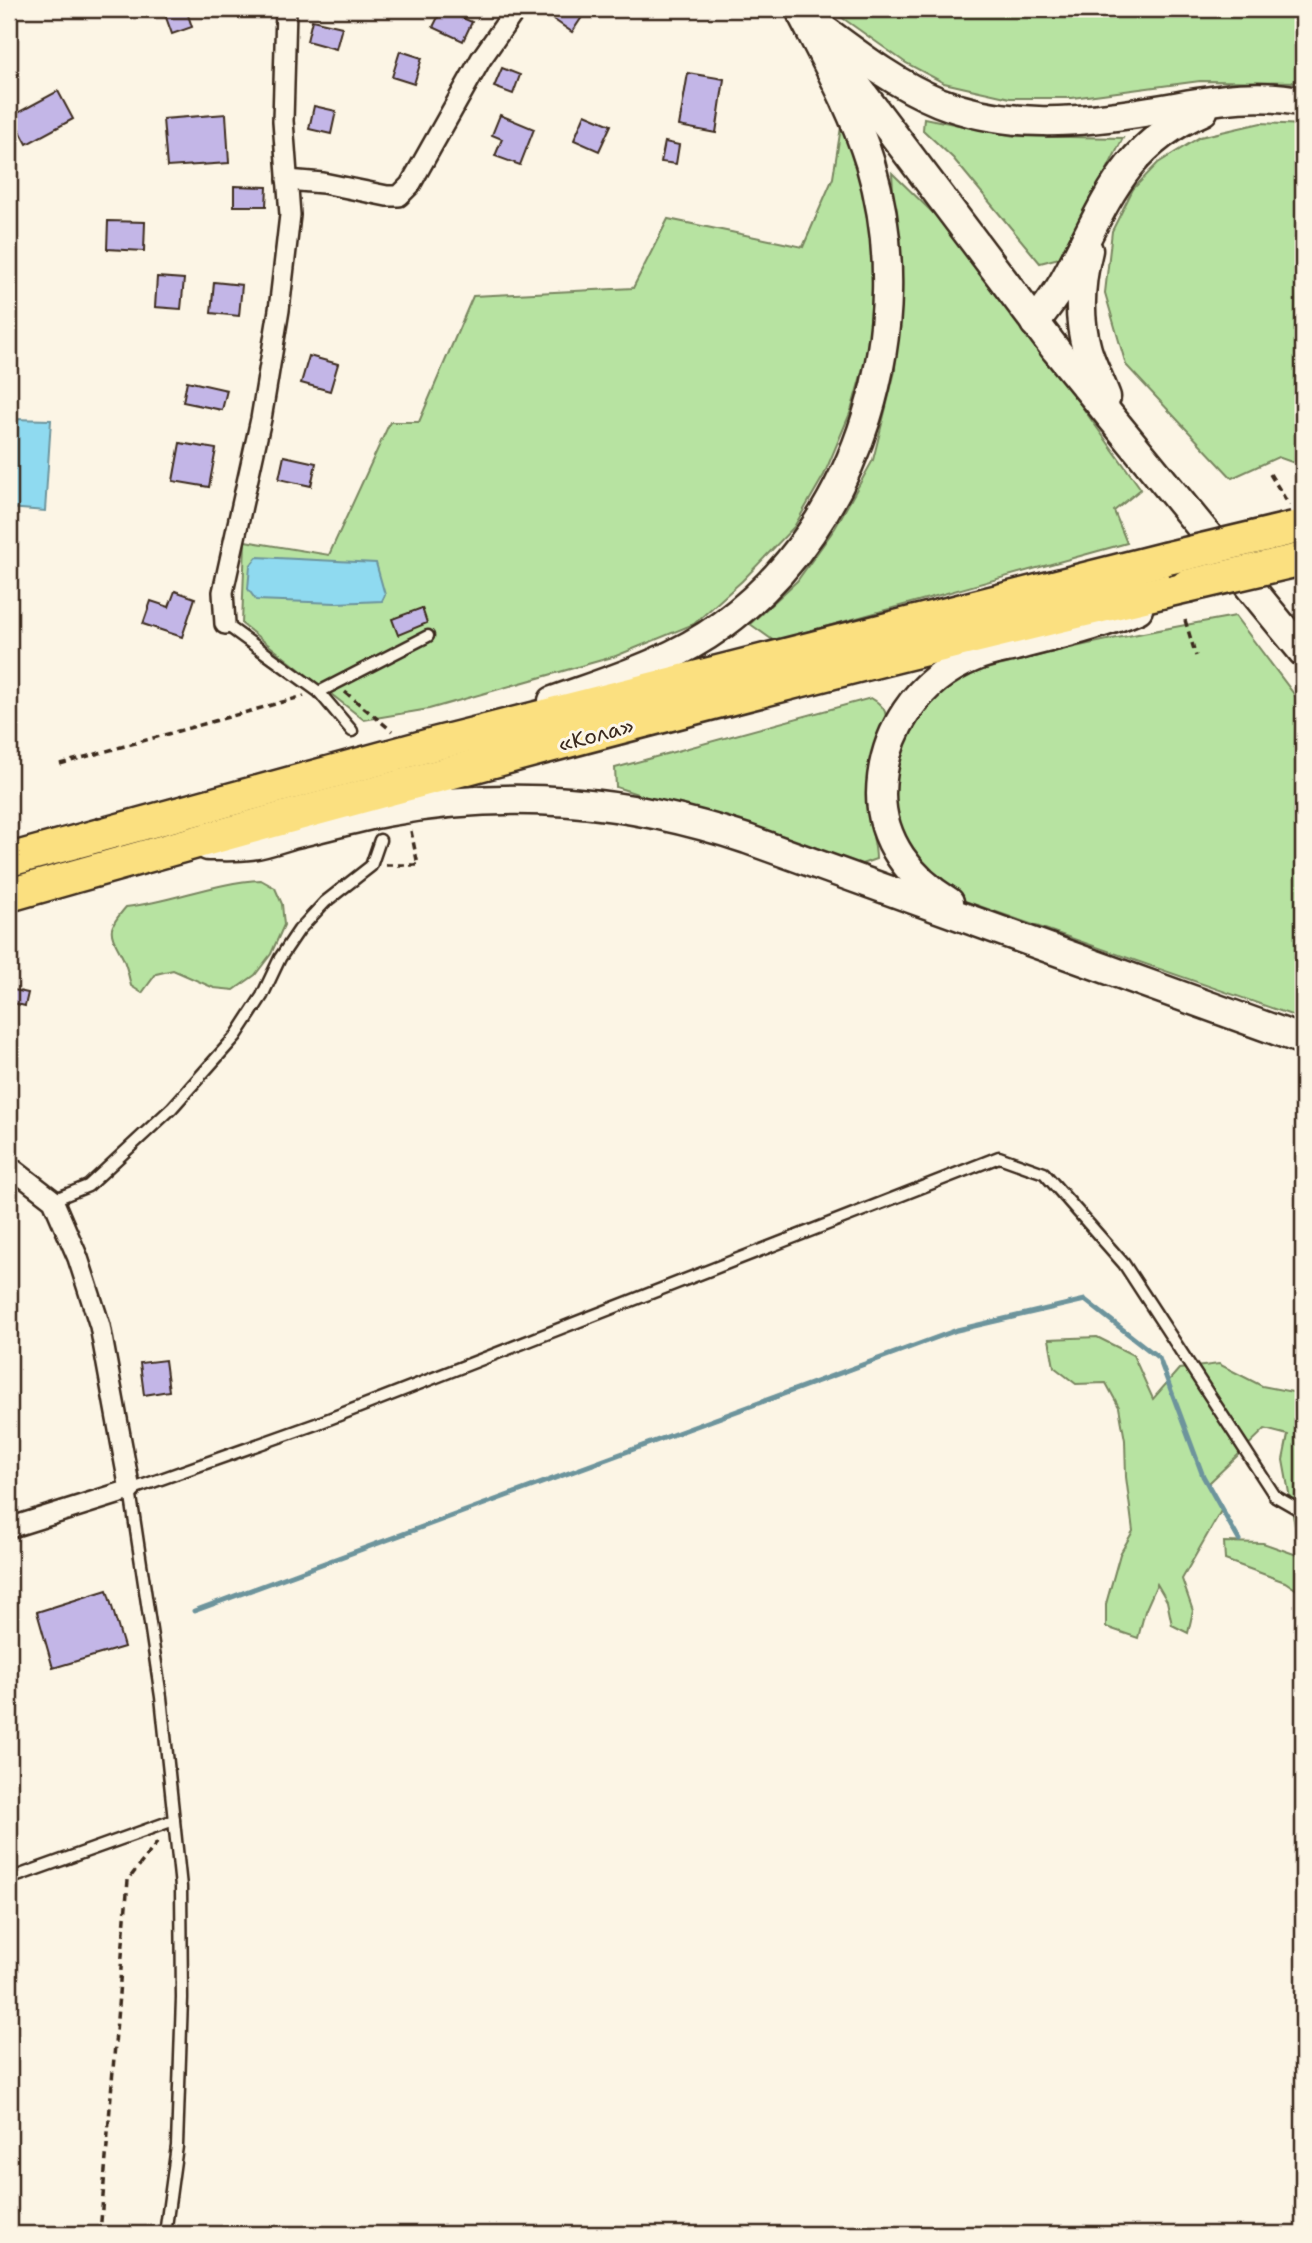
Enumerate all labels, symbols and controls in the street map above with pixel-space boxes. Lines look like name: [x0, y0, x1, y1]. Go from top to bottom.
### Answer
street label: «Кола»: [555, 712, 637, 758]

